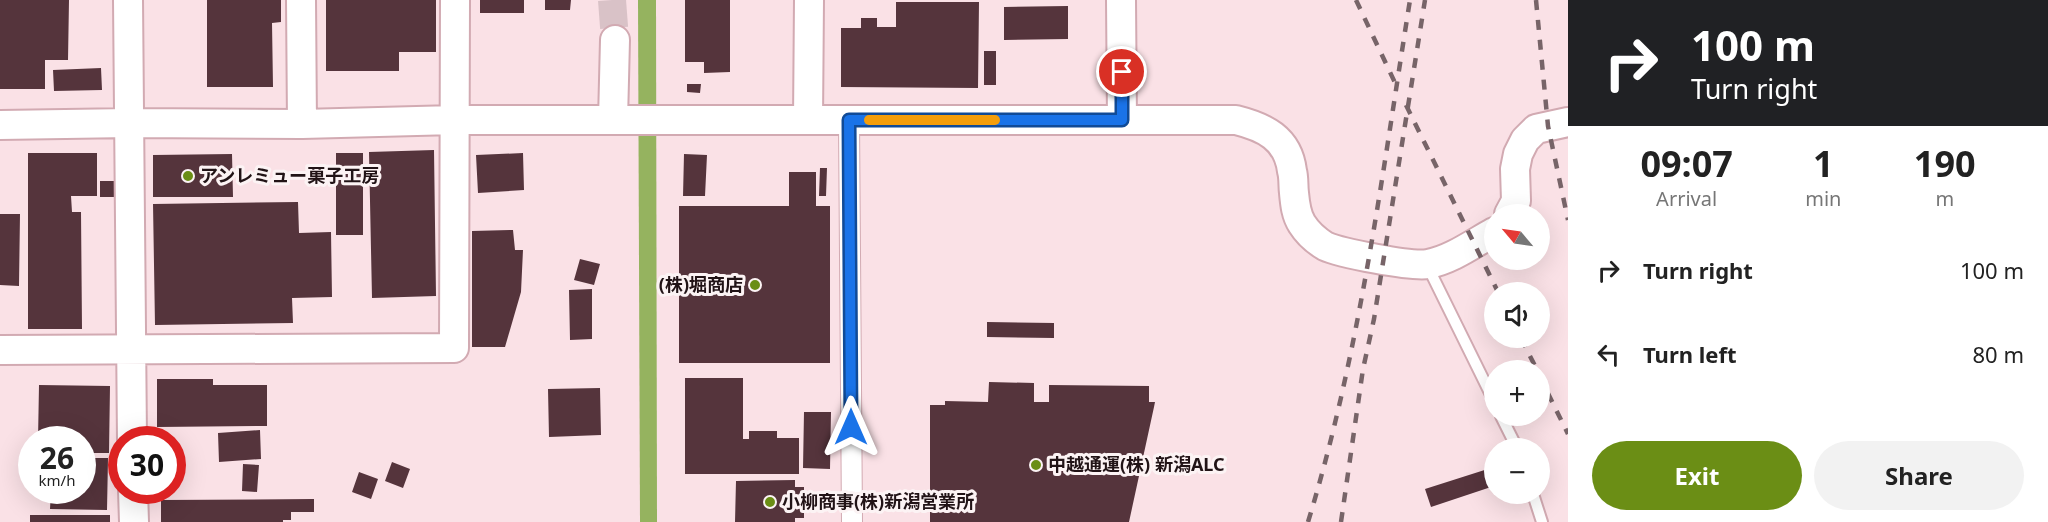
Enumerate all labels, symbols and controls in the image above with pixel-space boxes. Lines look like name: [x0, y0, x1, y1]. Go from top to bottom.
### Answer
text: 100 m: [1691, 16, 1815, 73]
icon: right: [1592, 24, 1670, 102]
pin: [1096, 46, 1147, 97]
icon: arrive: [1105, 55, 1138, 88]
text: Turn right: [1691, 70, 1817, 107]
text: 09:07: [1640, 139, 1733, 188]
text: 1: [1813, 139, 1834, 188]
text: 190: [1914, 139, 1976, 188]
place label: アンレミュー菓子工房: [200, 163, 379, 187]
marker: アンレミュー菓子工房: [181, 169, 195, 183]
text: Arrival: [1656, 185, 1717, 212]
text: min: [1805, 185, 1841, 212]
text: m: [1935, 185, 1954, 212]
north arrow: [1484, 204, 1550, 270]
map controls: [1484, 204, 1550, 504]
icon: right: [1592, 254, 1625, 287]
text: Turn right: [1643, 255, 1753, 285]
text: 100 m: [1960, 255, 2024, 285]
place label: (株)堀商店: [659, 272, 743, 296]
marker: (株)堀商店: [748, 278, 762, 292]
button: sound: [1484, 282, 1550, 348]
icon: left: [1592, 338, 1625, 371]
text: Turn left: [1643, 339, 1737, 369]
text: 80 m: [1973, 339, 2024, 369]
button: +: [1484, 360, 1550, 426]
position arrow: [819, 395, 883, 459]
speed limit sign: 30: [108, 426, 186, 504]
text: 26: [40, 437, 74, 478]
button: −: [1484, 438, 1550, 504]
button: Exit: [1592, 441, 1802, 510]
button: Share: [1814, 441, 2024, 510]
place label: 中越通運(株) 新潟ALC: [1048, 452, 1225, 476]
marker: 中越通運(株) 新潟ALC: [1029, 458, 1043, 472]
text: km/h: [39, 470, 75, 490]
place label: 小柳商事(株)新潟営業所: [782, 489, 974, 513]
marker: 小柳商事(株)新潟営業所: [763, 495, 777, 509]

